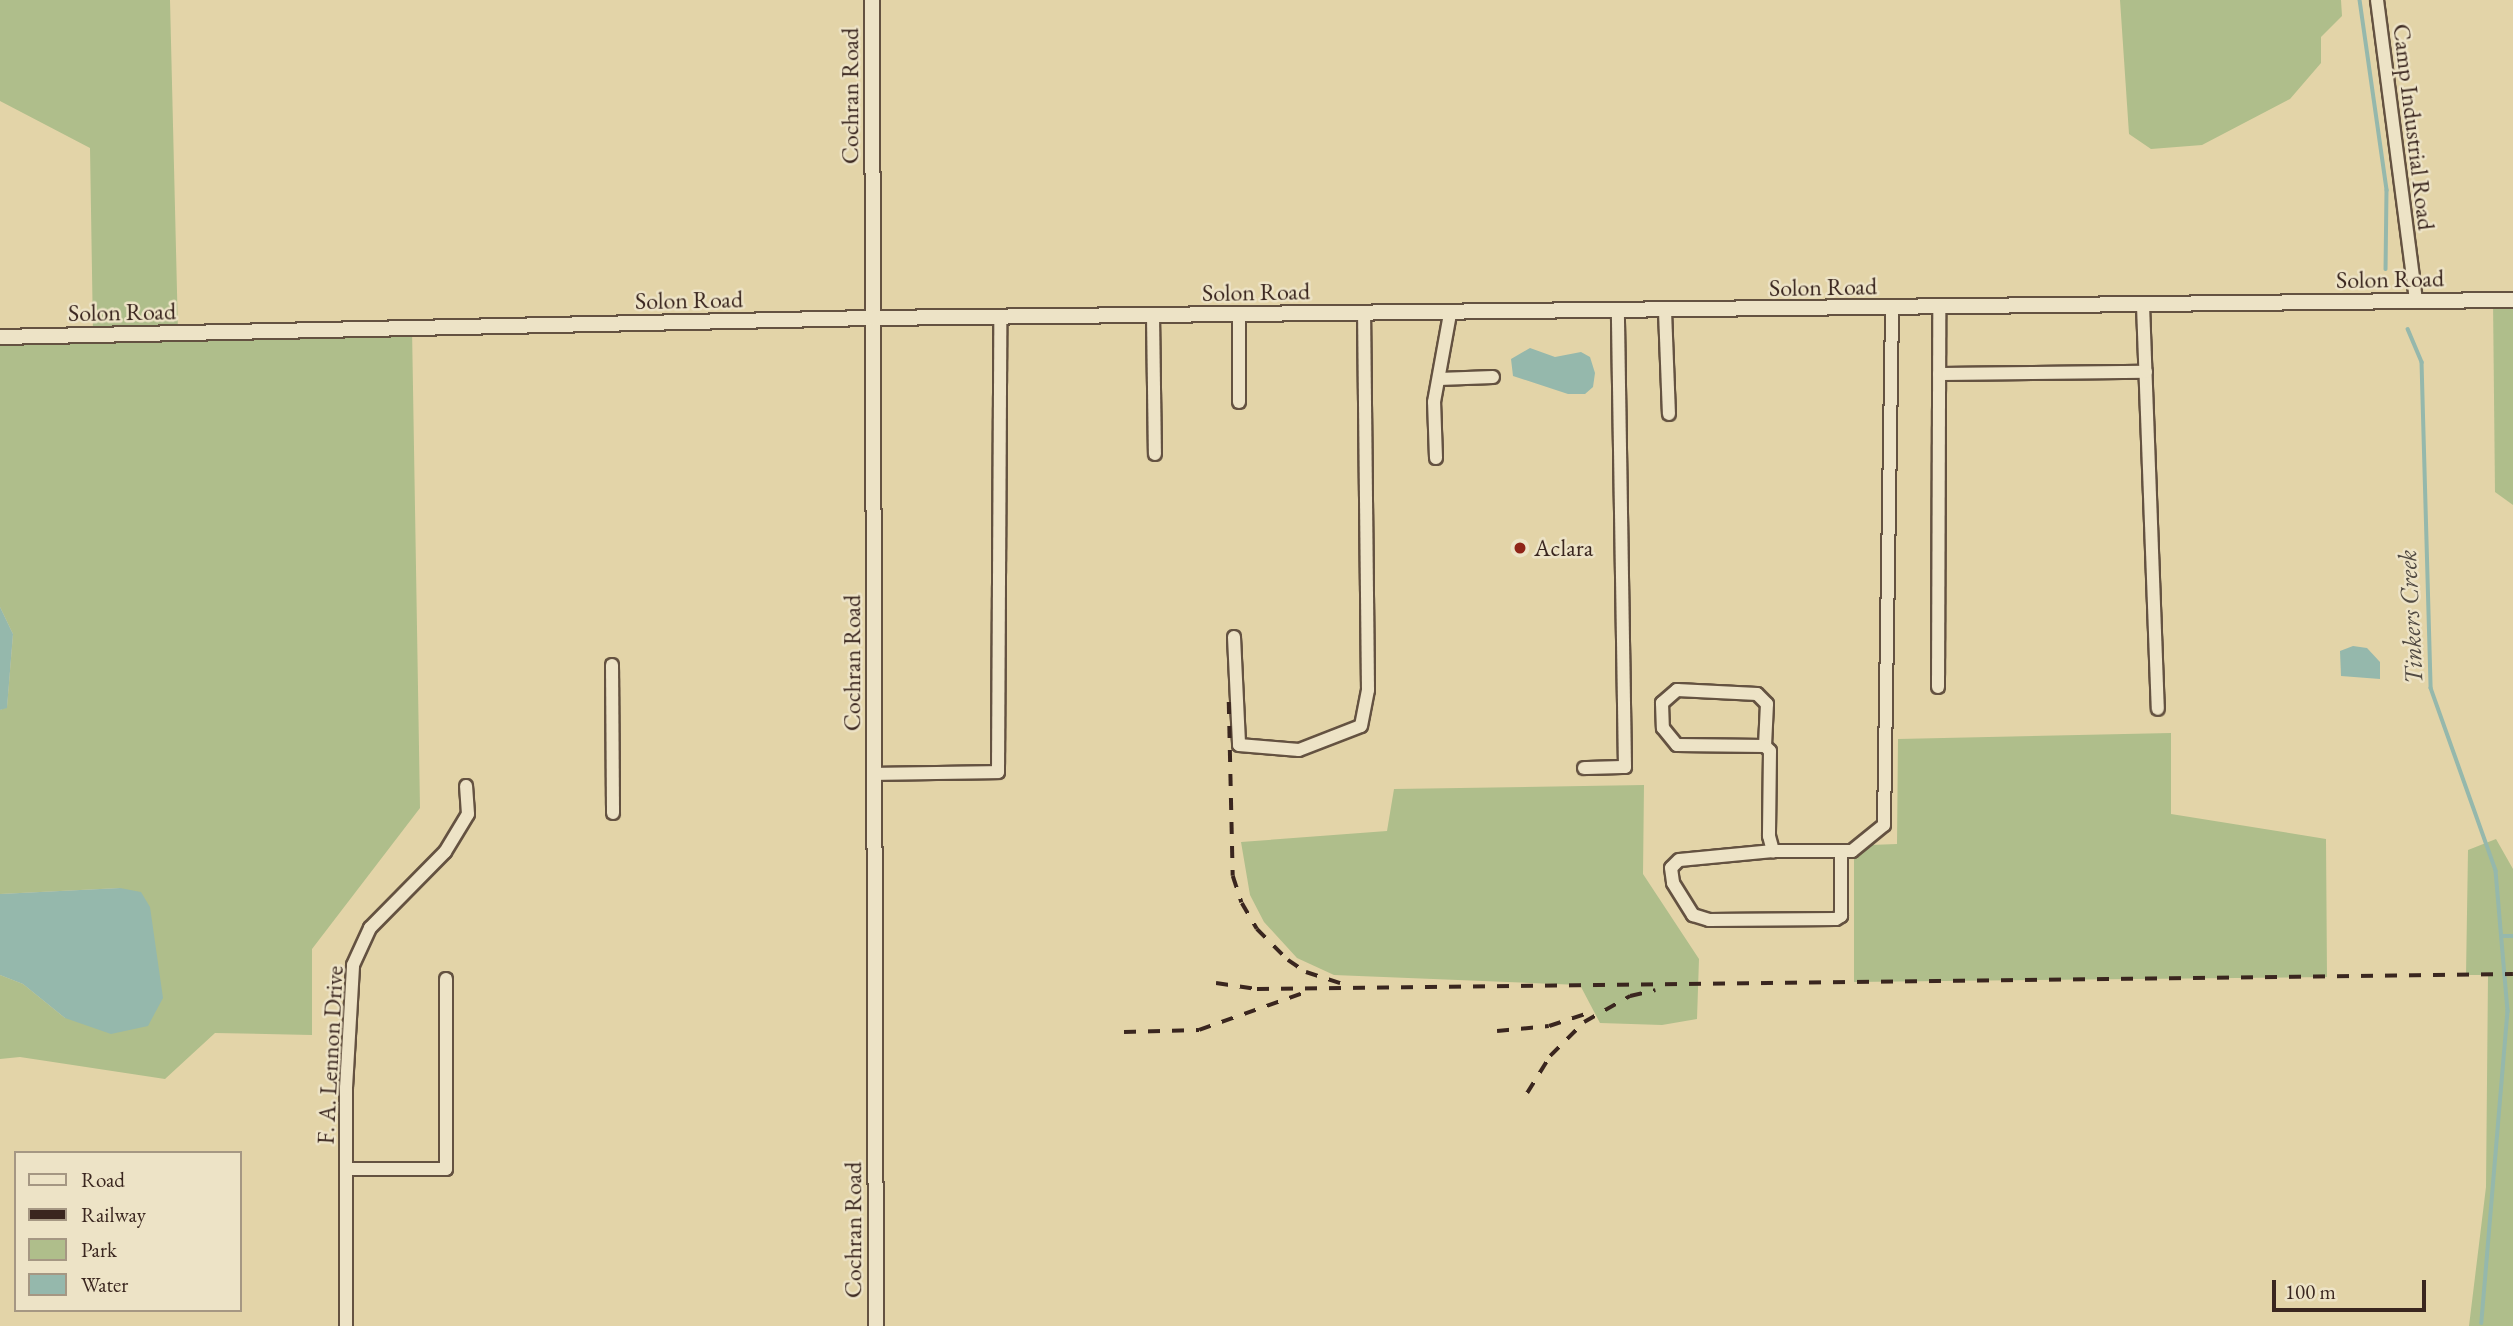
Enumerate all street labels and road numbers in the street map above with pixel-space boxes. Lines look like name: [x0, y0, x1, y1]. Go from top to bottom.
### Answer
street label: Camp Industrial Road: [2387, 22, 2441, 232]
street label: Cochran Road: [836, 28, 864, 164]
street label: Solon Road: [2336, 264, 2444, 294]
street label: Solon Road: [1769, 272, 1877, 302]
street label: Solon Road: [1202, 277, 1310, 307]
street label: Solon Road: [635, 285, 743, 315]
street label: Solon Road: [68, 297, 176, 327]
street label: Cochran Road: [838, 595, 866, 731]
street label: F. A. Lennon Drive: [311, 965, 349, 1145]
street label: Cochran Road: [839, 1162, 867, 1298]

